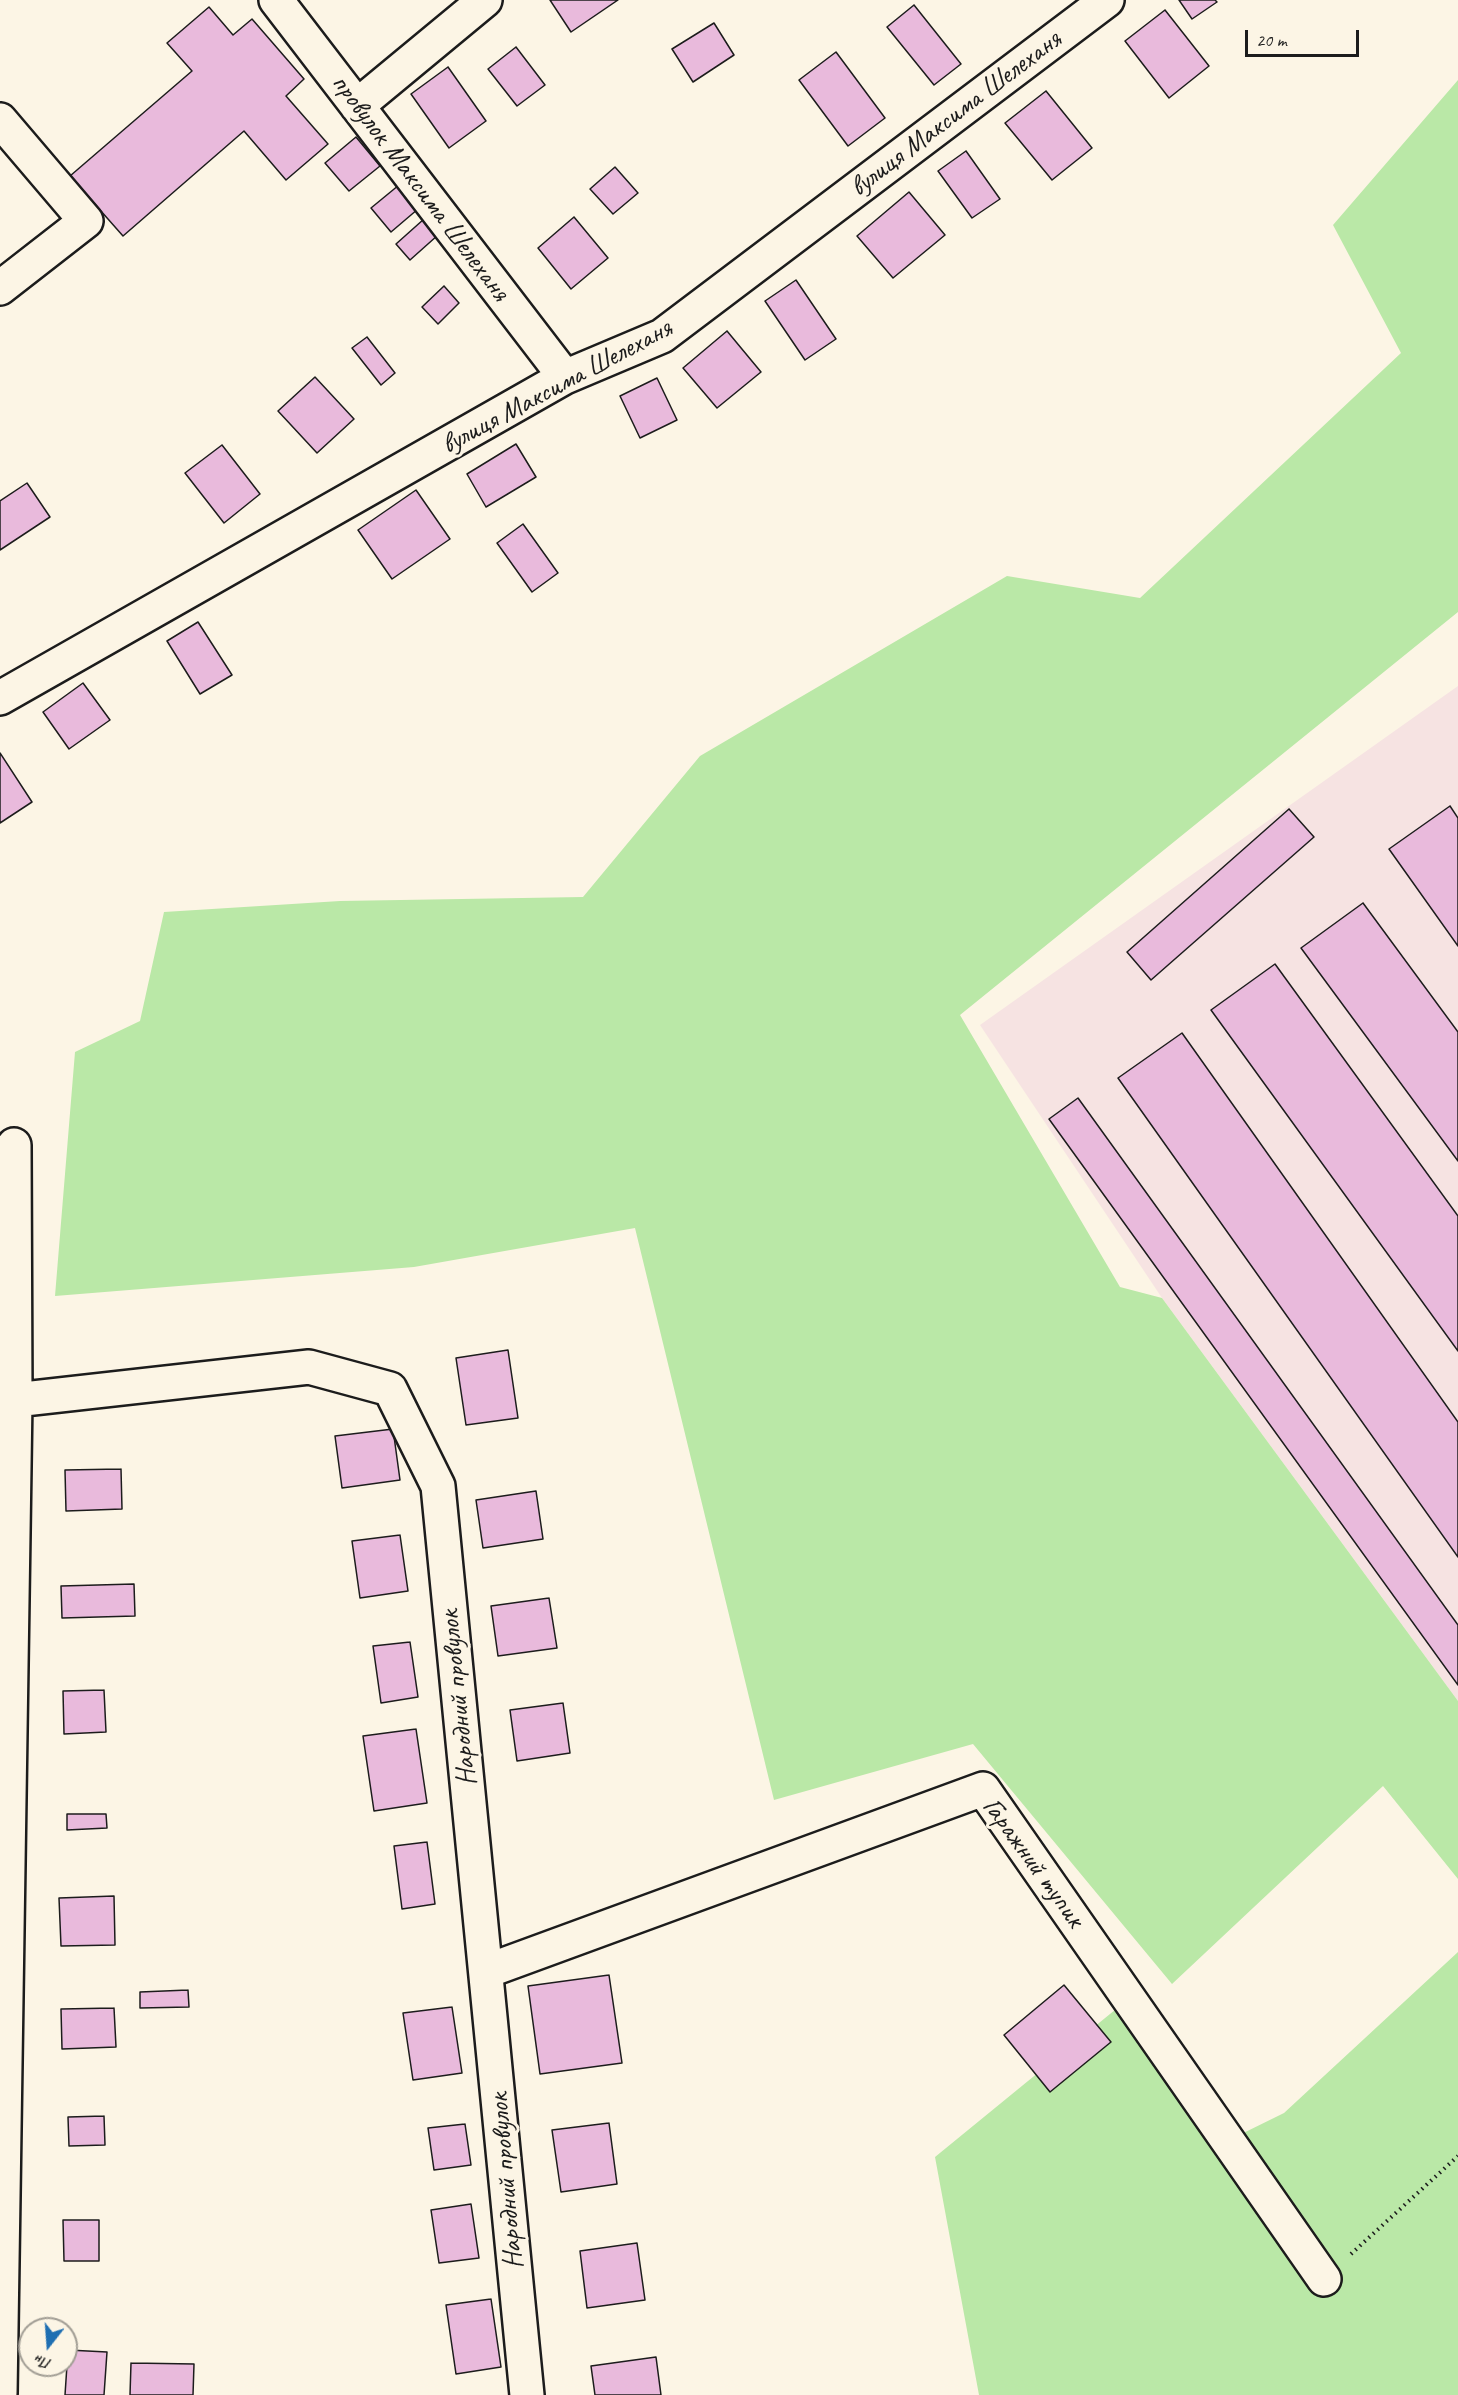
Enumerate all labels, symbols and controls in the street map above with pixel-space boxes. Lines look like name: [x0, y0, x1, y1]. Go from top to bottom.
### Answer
scale bar: [1248, 18, 1362, 56]
street label: вулиця Максима Шелеханя: [844, 23, 1068, 205]
text: 20 m: [1256, 29, 1287, 51]
street label: провулок Максима Шелеханя: [323, 68, 517, 308]
street label: вулиця Максима Шелеханя: [436, 312, 678, 462]
street label: Народний провулок: [433, 1608, 485, 1788]
street label: Гаражний тупик: [974, 1791, 1092, 1935]
street label: Народний провулок: [483, 2092, 531, 2270]
north arrow: [18, 2317, 78, 2377]
text: Пн: [32, 2350, 54, 2374]

